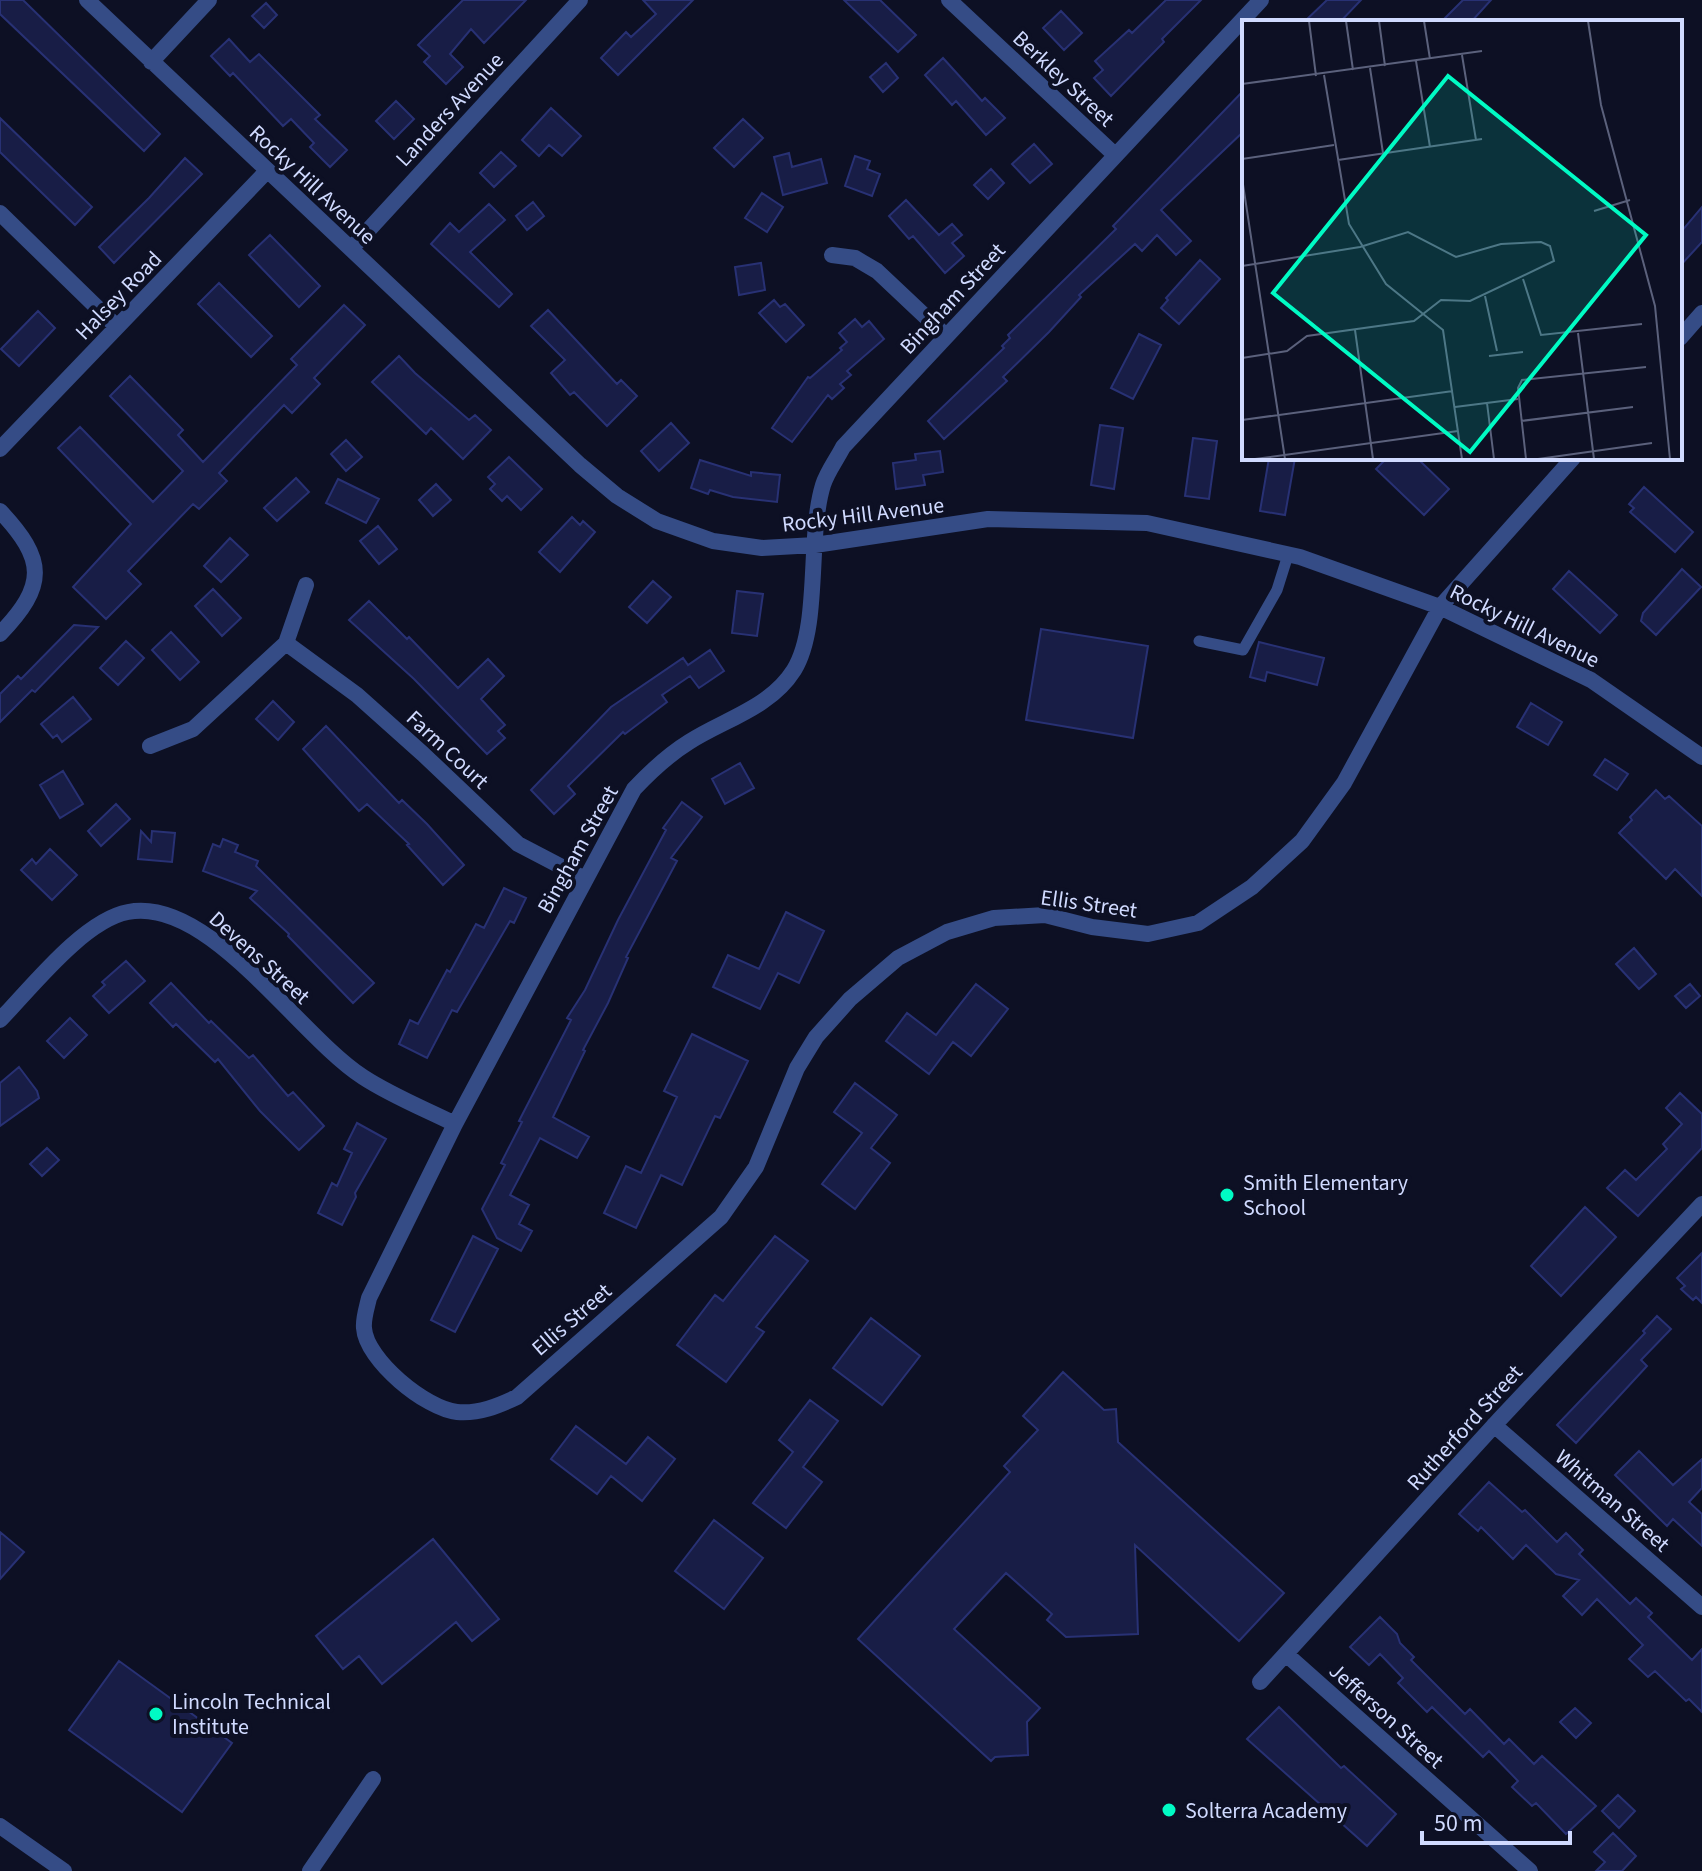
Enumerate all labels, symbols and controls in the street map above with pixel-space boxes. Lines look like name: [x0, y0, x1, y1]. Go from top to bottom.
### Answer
inset map: [1242, 20, 1682, 460]
street label: Berkley Street: [1005, 23, 1122, 135]
street label: Landers Avenue: [388, 45, 511, 174]
street label: Rocky Hill Avenue: [242, 117, 383, 252]
street label: Bingham Street: [893, 235, 1013, 362]
street label: Halsey Road: [68, 244, 170, 348]
street label: Rocky Hill Avenue: [780, 489, 946, 541]
street label: Rocky Hill Avenue: [1444, 576, 1605, 676]
street label: Farm Court: [399, 703, 496, 797]
street label: Bingham Street: [529, 779, 627, 919]
street label: Ellis Street: [1039, 881, 1140, 927]
street label: Devens Street: [202, 904, 317, 1012]
place label: Smith Elementary School: [1243, 1167, 1409, 1224]
marker: Smith Elementary School: [1218, 1186, 1236, 1204]
street label: Ellis Street: [525, 1276, 619, 1364]
street label: Rutherford Street: [1399, 1357, 1530, 1498]
street label: Whitman Street: [1548, 1442, 1677, 1560]
street label: Jefferson Street: [1322, 1655, 1451, 1777]
place label: Lincoln Technical Institute: [172, 1686, 331, 1743]
marker: Lincoln Technical Institute: [147, 1705, 165, 1723]
place label: Solterra Academy: [1185, 1795, 1348, 1827]
scale bar: [1422, 1795, 1570, 1845]
marker: Solterra Academy: [1160, 1801, 1178, 1819]
text: 50 m: [1434, 1806, 1483, 1841]

